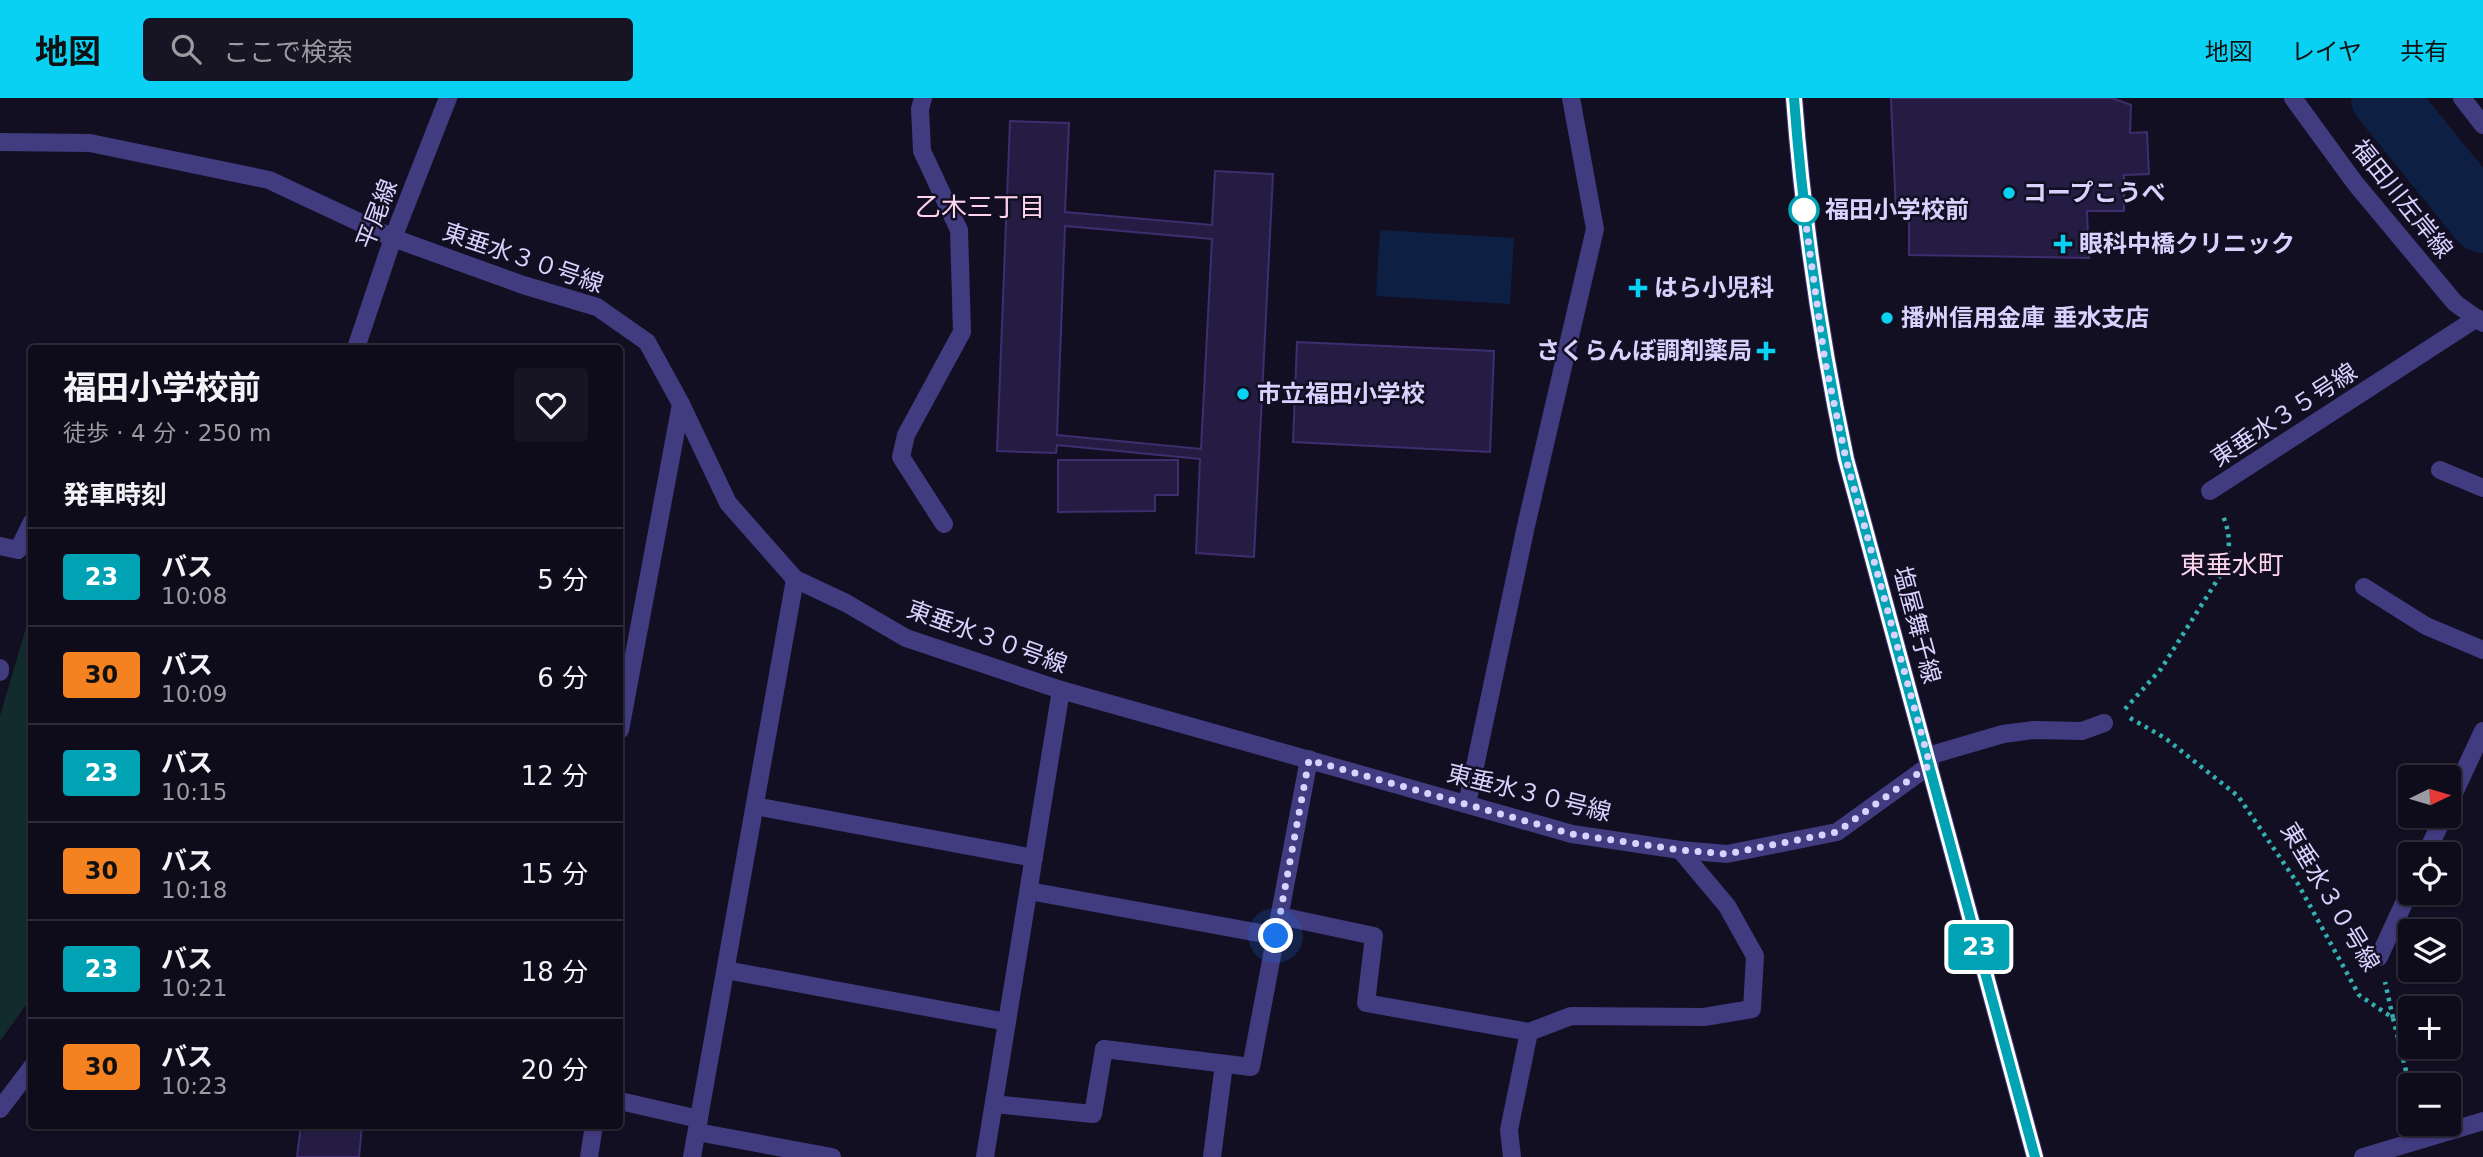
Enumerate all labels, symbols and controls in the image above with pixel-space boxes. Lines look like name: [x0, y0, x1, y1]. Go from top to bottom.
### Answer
search box: [143, 18, 633, 81]
icon: search: [167, 30, 205, 68]
text: 地図: [35, 32, 101, 71]
text: ここで検索: [223, 37, 353, 67]
text: 地図: [2205, 38, 2253, 66]
text: レイヤ: [2291, 38, 2362, 66]
text: 共有: [2400, 38, 2448, 66]
street label: 福田川左岸線: [2346, 134, 2458, 264]
street label: 平尾線: [351, 175, 403, 253]
place label: コープこうべ: [2023, 179, 2166, 207]
marker: コープこうべ: [2001, 185, 2017, 201]
district label: 乙木三丁目: [915, 192, 1045, 222]
marker: 福田小学校前: [1789, 195, 1819, 225]
place label: 福田小学校前: [1825, 196, 1969, 224]
street label: 東垂水３０号線: [439, 217, 607, 299]
place label: 眼科中橋クリニック: [2079, 230, 2295, 258]
marker: 眼科中橋クリニック: [2053, 234, 2073, 254]
place label: はら小児科: [1654, 274, 1774, 302]
marker: はら小児科: [1628, 278, 1648, 298]
place label: 播州信用金庫 垂水支店: [1901, 304, 2149, 332]
marker: 播州信用金庫 垂水支店: [1879, 310, 1895, 326]
place label: さくらんぼ調剤薬局: [1536, 337, 1752, 365]
marker: さくらんぼ調剤薬局: [1758, 343, 1774, 359]
street label: 東垂水３５号線: [2206, 358, 2362, 472]
text: 福田小学校前: [63, 368, 261, 407]
button: heart: [514, 368, 588, 442]
place label: 市立福田小学校: [1257, 380, 1425, 408]
marker: 市立福田小学校: [1235, 386, 1251, 402]
text: 徒歩 · 4 分 · 250 m: [63, 420, 271, 446]
text: 発車時刻: [63, 480, 167, 510]
district label: 東垂水町: [2180, 550, 2284, 580]
text: バス: [161, 552, 213, 582]
text: 23: [85, 563, 118, 591]
street label: 塩屋舞子線: [1888, 563, 1946, 687]
text: 5 分: [537, 565, 588, 595]
text: 10:08: [161, 583, 227, 609]
street label: 東垂水３０号線: [903, 595, 1071, 679]
text: バス: [161, 650, 213, 680]
text: 30: [85, 661, 118, 689]
text: 6 分: [537, 663, 588, 693]
text: 10:09: [161, 681, 227, 707]
text: バス: [161, 748, 213, 778]
text: 23: [85, 759, 118, 787]
street label: 東垂水３０号線: [1444, 759, 1614, 827]
text: 12 分: [521, 761, 588, 791]
north arrow: [2398, 765, 2460, 828]
map controls: [2398, 765, 2461, 1136]
text: 10:15: [161, 779, 227, 805]
street label: 東垂水３０号線: [2275, 818, 2385, 976]
button: locate: [2398, 842, 2461, 905]
text: バス: [161, 846, 213, 876]
text: 30: [85, 857, 118, 885]
text: 15 分: [521, 859, 588, 889]
text: 10:18: [161, 877, 227, 903]
your location: [1258, 918, 1293, 953]
button: layers: [2398, 919, 2461, 982]
line badge: 23: [1948, 924, 2010, 970]
text: 23: [1962, 933, 1996, 961]
text: バス: [161, 944, 213, 974]
text: 23: [85, 955, 118, 983]
text: 18 分: [521, 957, 588, 987]
text: 10:21: [161, 975, 227, 1001]
button: +: [2398, 996, 2461, 1059]
text: バス: [161, 1042, 213, 1072]
text: 30: [85, 1053, 118, 1081]
text: 20 分: [521, 1055, 588, 1085]
text: 10:23: [161, 1073, 227, 1099]
button: −: [2398, 1073, 2461, 1136]

